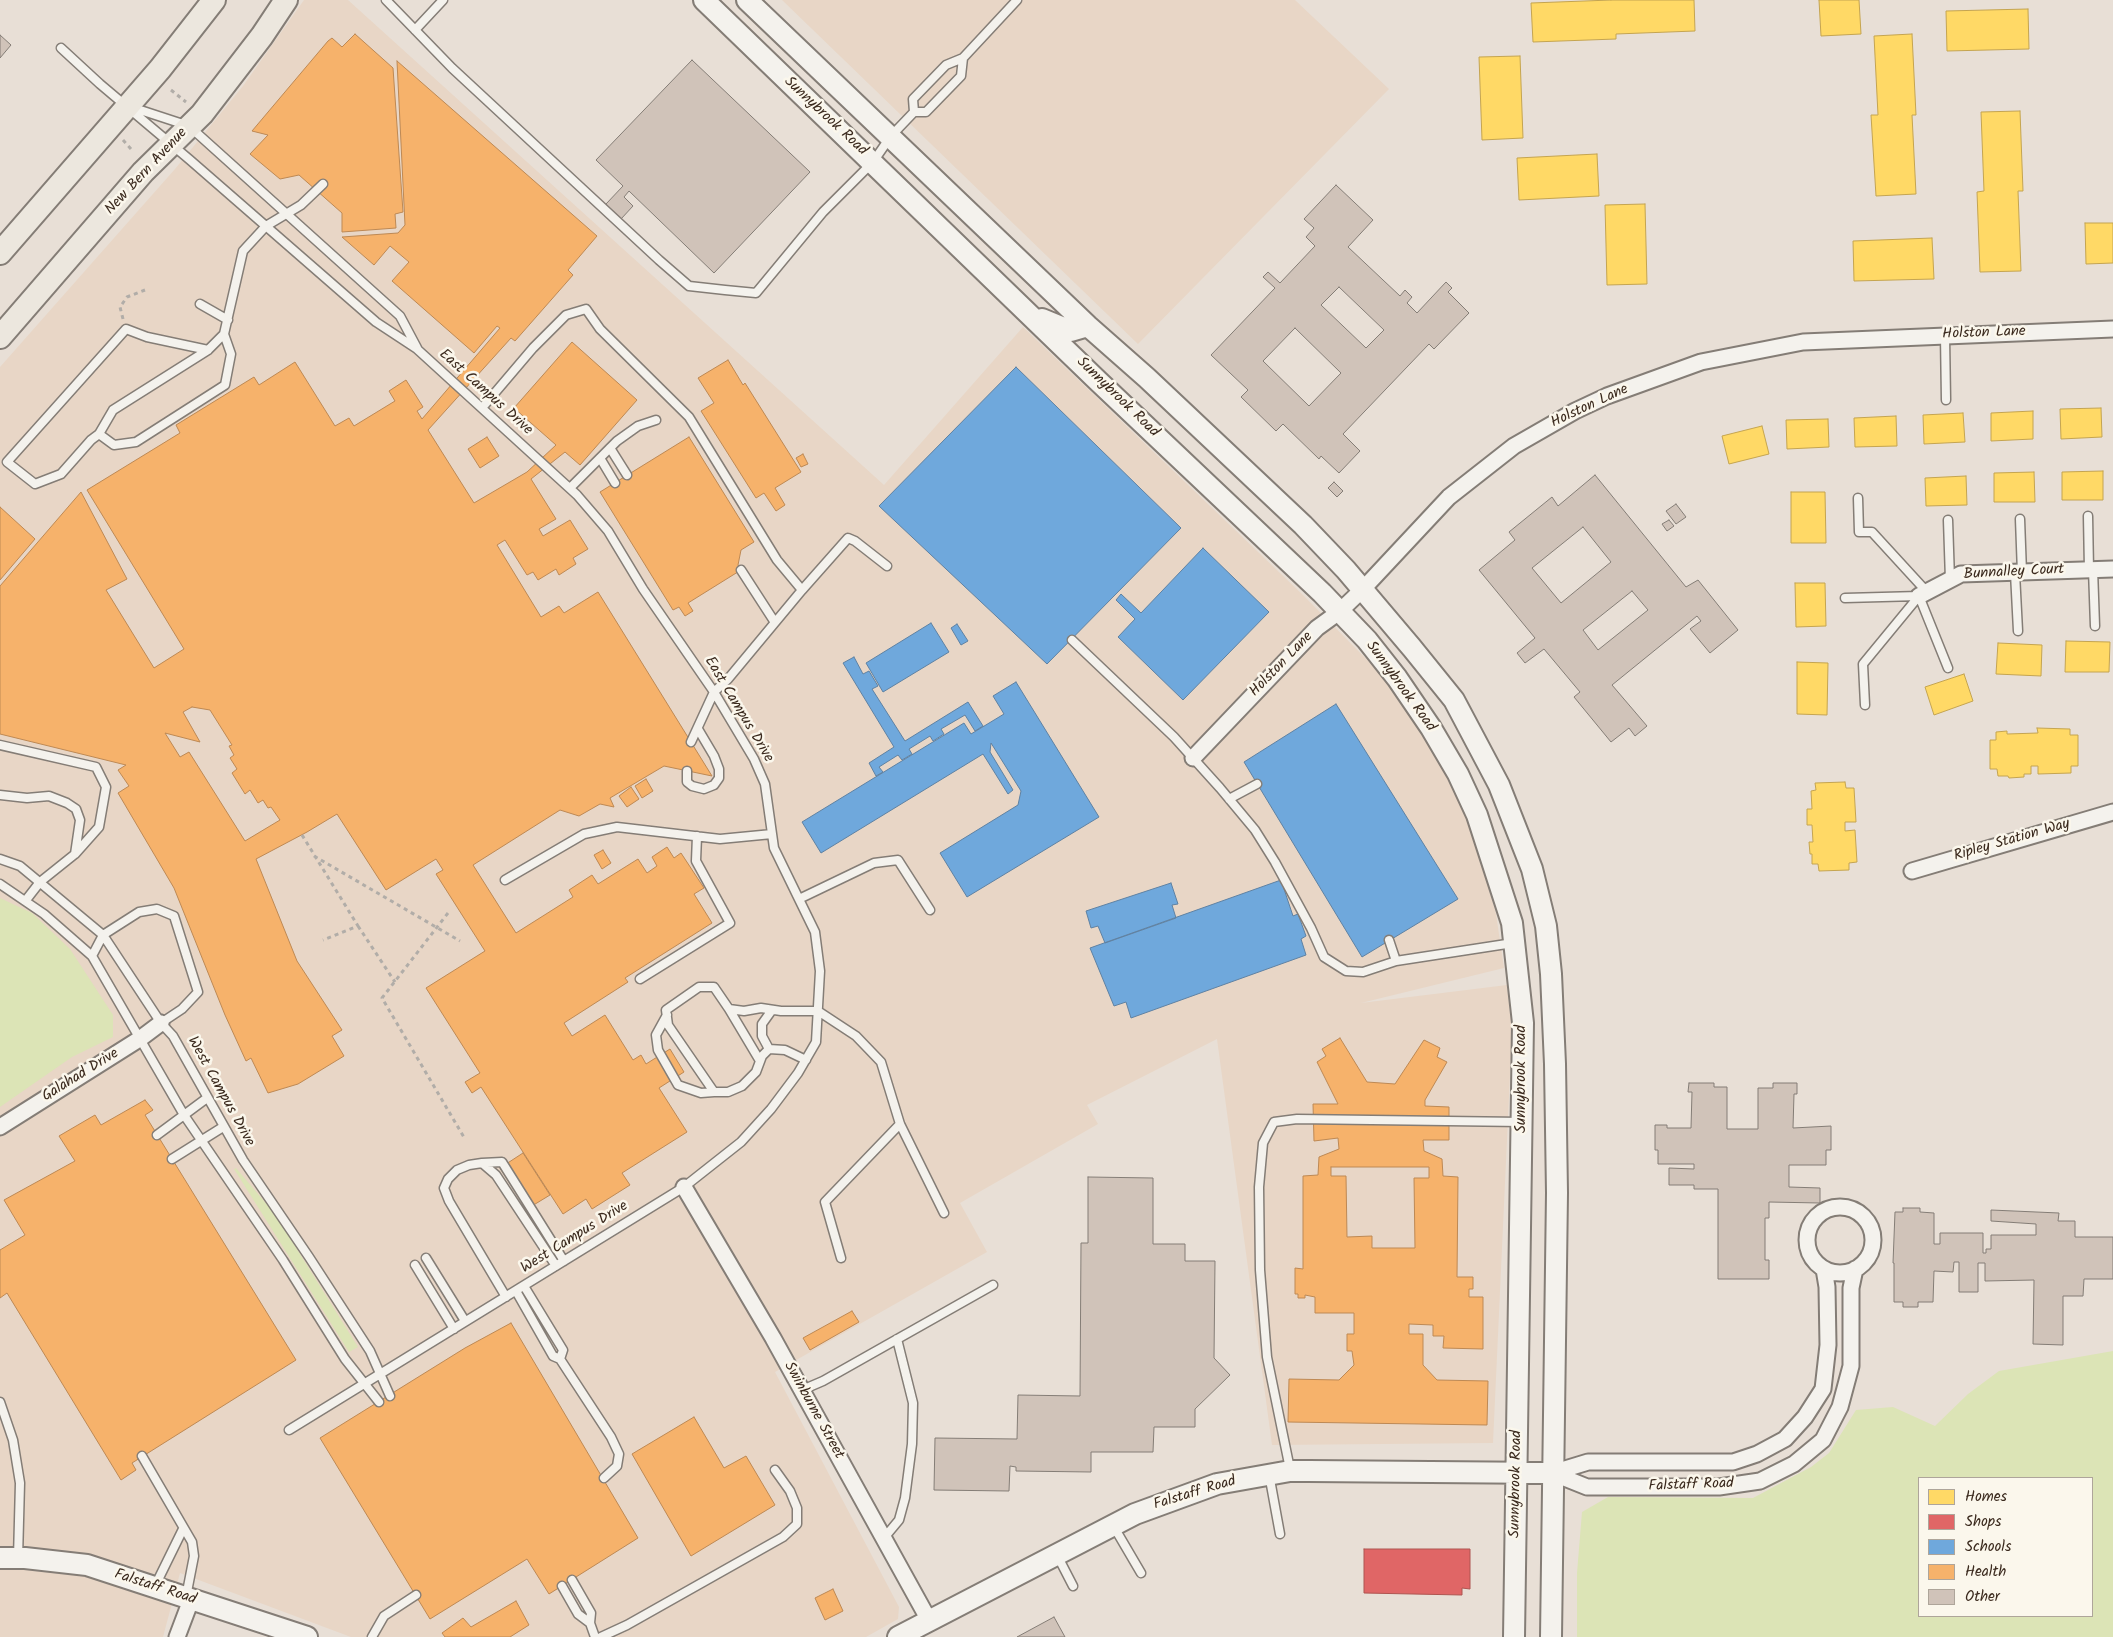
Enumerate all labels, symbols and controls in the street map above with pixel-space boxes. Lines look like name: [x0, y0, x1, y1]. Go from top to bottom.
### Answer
street label: Sunnybrook Road: [779, 74, 871, 160]
street label: New Bern Avenue: [102, 125, 192, 219]
street label: Holston Lane: [1942, 324, 2026, 344]
street label: East Campus Drive: [434, 346, 536, 440]
street label: Sunnybrook Road: [1072, 354, 1162, 442]
street label: Holston Lane: [1548, 381, 1632, 433]
street label: Bunnalley Court: [1963, 561, 2065, 585]
street label: Holston Lane: [1247, 629, 1317, 701]
street label: Sunnybrook Road: [1361, 638, 1439, 736]
street label: East Campus Drive: [699, 654, 777, 766]
street label: Ripley Station Way: [1952, 816, 2072, 866]
street label: Sunnybrook Road: [1513, 1025, 1531, 1133]
street label: West Campus Drive: [182, 1034, 258, 1150]
street label: Galahad Drive: [39, 1045, 123, 1107]
street label: West Campus Drive: [518, 1198, 632, 1278]
street label: Swinburne Street: [779, 1359, 847, 1463]
street label: Sunnybrook Road: [1507, 1430, 1527, 1538]
street label: Falstaff Road: [1152, 1473, 1238, 1515]
street label: Falstaff Road: [1648, 1476, 1734, 1496]
legend: [1918, 1477, 2093, 1617]
text: Homes: [1965, 1485, 2007, 1509]
text: Shops: [1965, 1510, 2001, 1534]
text: Schools: [1965, 1535, 2011, 1559]
text: Health: [1965, 1560, 2006, 1584]
street label: Falstaff Road: [112, 1566, 198, 1610]
text: Other: [1965, 1585, 2000, 1609]

